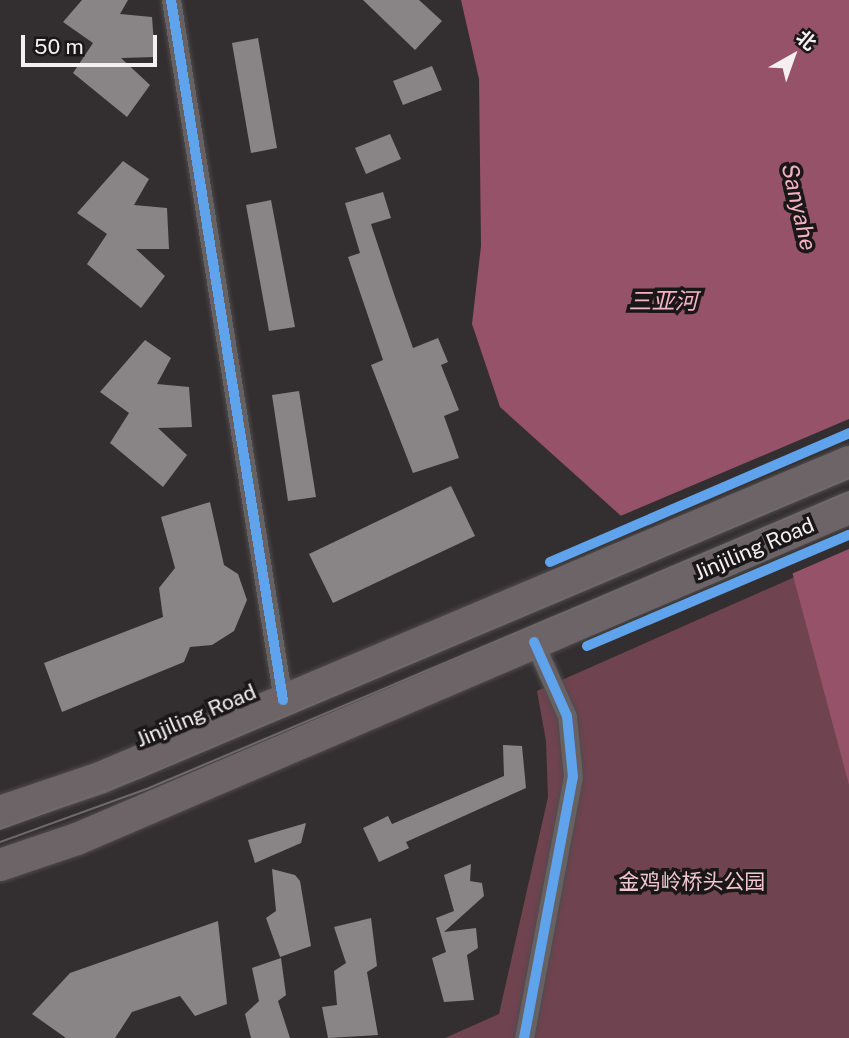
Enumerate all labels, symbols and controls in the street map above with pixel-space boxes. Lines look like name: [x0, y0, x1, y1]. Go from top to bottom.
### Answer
scale bar: [24, 21, 161, 65]
north arrow: [758, 21, 828, 91]
text: 北: [792, 25, 821, 54]
text: 50 m: [34, 34, 84, 59]
water label: Sanyahe: [776, 161, 822, 253]
water label: 三亚河: [629, 287, 697, 315]
street label: Jinjiling Road: [690, 512, 818, 586]
street label: Jinjiling Road: [132, 679, 260, 753]
park label: 金鸡岭桥头公园: [619, 869, 765, 895]

